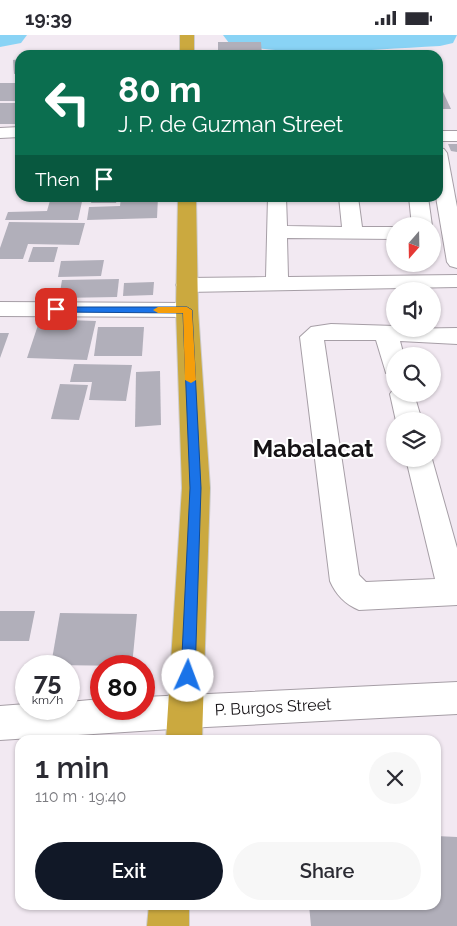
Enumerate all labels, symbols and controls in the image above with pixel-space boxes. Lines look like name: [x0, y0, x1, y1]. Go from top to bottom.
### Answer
text: 19:39: [25, 7, 72, 29]
text: 80 m: [118, 69, 202, 110]
icon: left: [35, 70, 100, 135]
text: J. P. de Guzman Street: [118, 111, 343, 137]
icon: arrive: [90, 165, 118, 193]
text: Then: [35, 168, 80, 190]
north arrow: [386, 217, 441, 273]
map controls: [386, 217, 441, 467]
button: sound: [386, 282, 441, 337]
pin: [35, 288, 77, 330]
icon: arrive: [42, 295, 70, 323]
button: search: [386, 347, 441, 402]
button: layers: [386, 412, 441, 467]
district label: Mabalacat: [252, 434, 374, 463]
position arrow: [161, 649, 213, 701]
speed limit sign: 80: [90, 655, 155, 720]
text: 75: [34, 666, 61, 696]
text: km/h: [32, 693, 63, 707]
street label: P. Burgos Street: [214, 694, 332, 720]
text: 1 min: [35, 750, 110, 785]
button: close: [369, 752, 421, 804]
text: 110 m · 19:40: [35, 787, 126, 806]
button: Exit: [35, 842, 223, 900]
button: Share: [233, 842, 421, 900]

